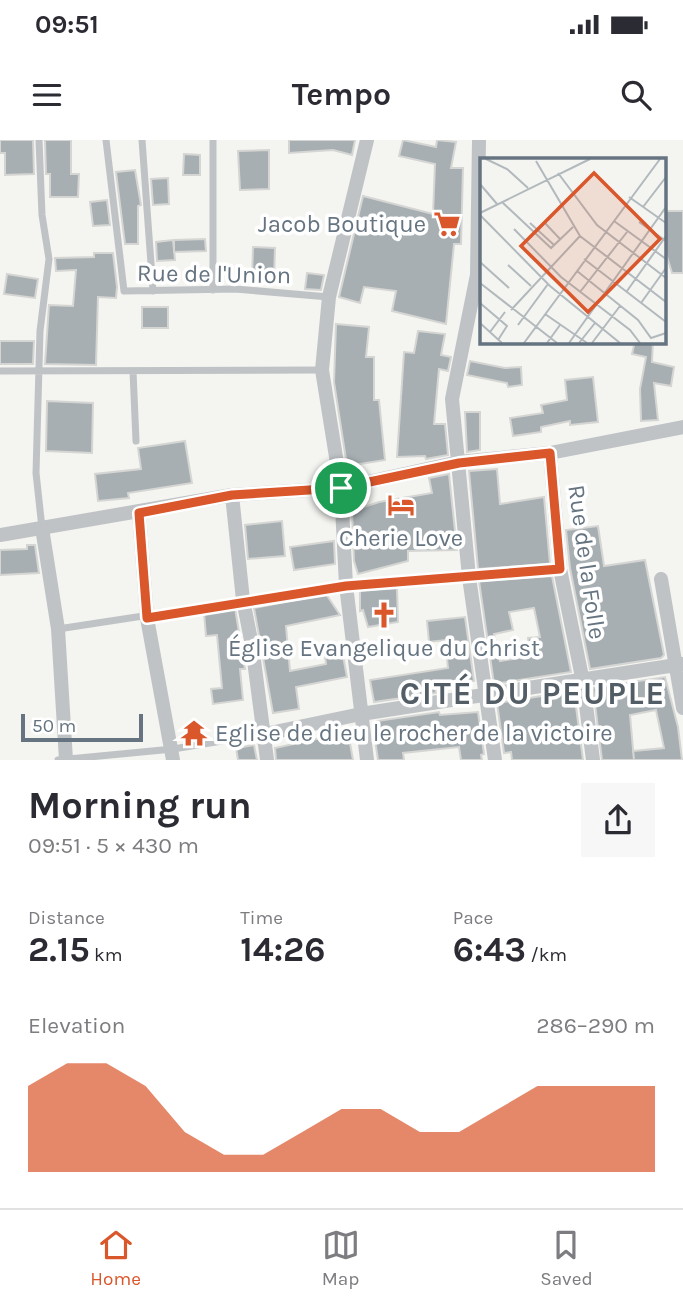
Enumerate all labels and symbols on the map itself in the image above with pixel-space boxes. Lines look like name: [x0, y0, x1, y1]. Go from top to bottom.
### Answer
inset map: [480, 158, 666, 343]
supermarket icon: Jacob Boutique: [432, 209, 462, 239]
place label: Jacob Boutique: [258, 210, 426, 238]
street label: Rue de l'Union: [137, 259, 291, 289]
pin: [311, 458, 371, 518]
street label: Rue de la Folle: [562, 483, 612, 641]
hotel icon: Cherie Love: [386, 490, 416, 520]
place label: Cherie Love: [339, 524, 463, 552]
church icon: Église Evangelique du Christ: [369, 600, 399, 630]
place label: Église Evangelique du Christ: [228, 633, 540, 662]
district label: CITÉ DU PEUPLE: [400, 673, 666, 712]
scale bar: [21, 711, 144, 743]
temple icon: Eglise de dieu le rocher de la victoire: [179, 718, 209, 748]
place label: Eglise de dieu le rocher de la victoire: [215, 719, 613, 747]

